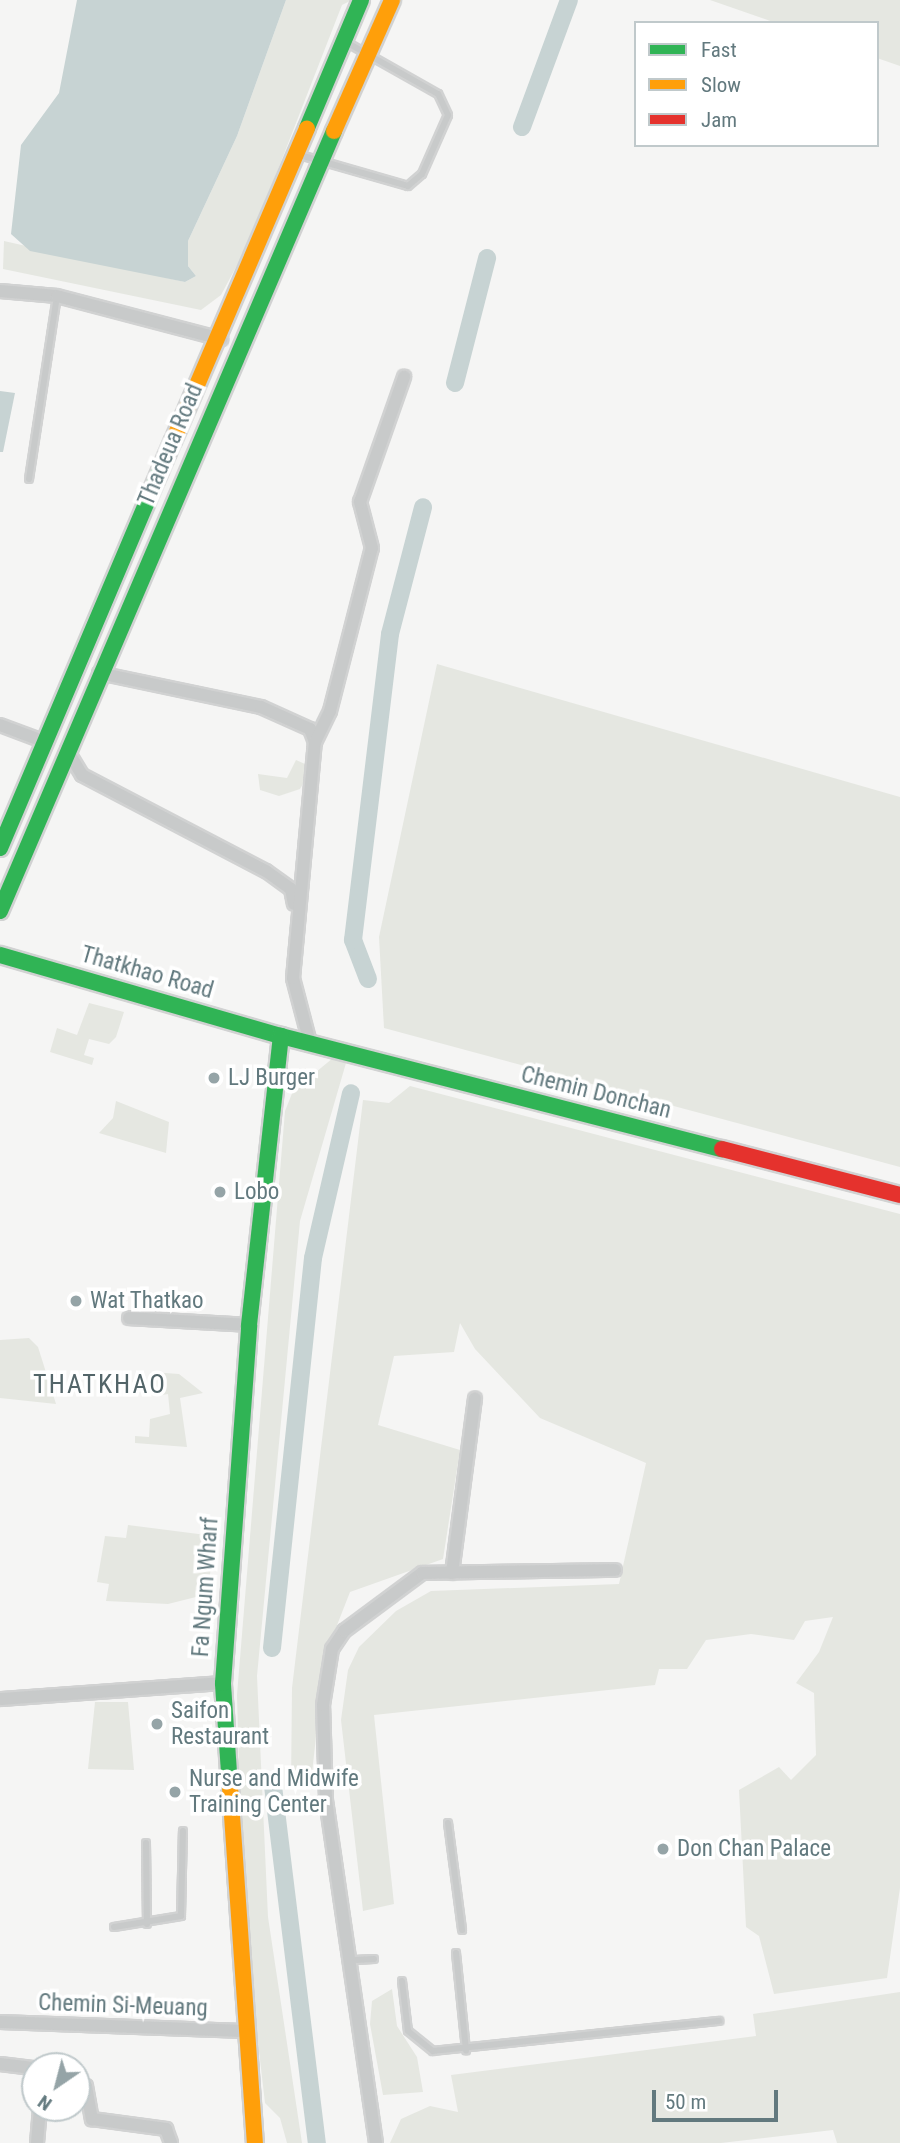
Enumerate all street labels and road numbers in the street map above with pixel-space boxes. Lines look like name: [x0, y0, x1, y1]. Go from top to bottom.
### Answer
street label: Thadeua Road: [133, 380, 209, 510]
street label: Thatkhao Road: [78, 941, 216, 1005]
street label: Chemin Donchan: [518, 1061, 674, 1125]
street label: Fa Ngum Wharf: [187, 1516, 225, 1658]
street label: Chemin Si-Meuang: [38, 1989, 208, 2023]

